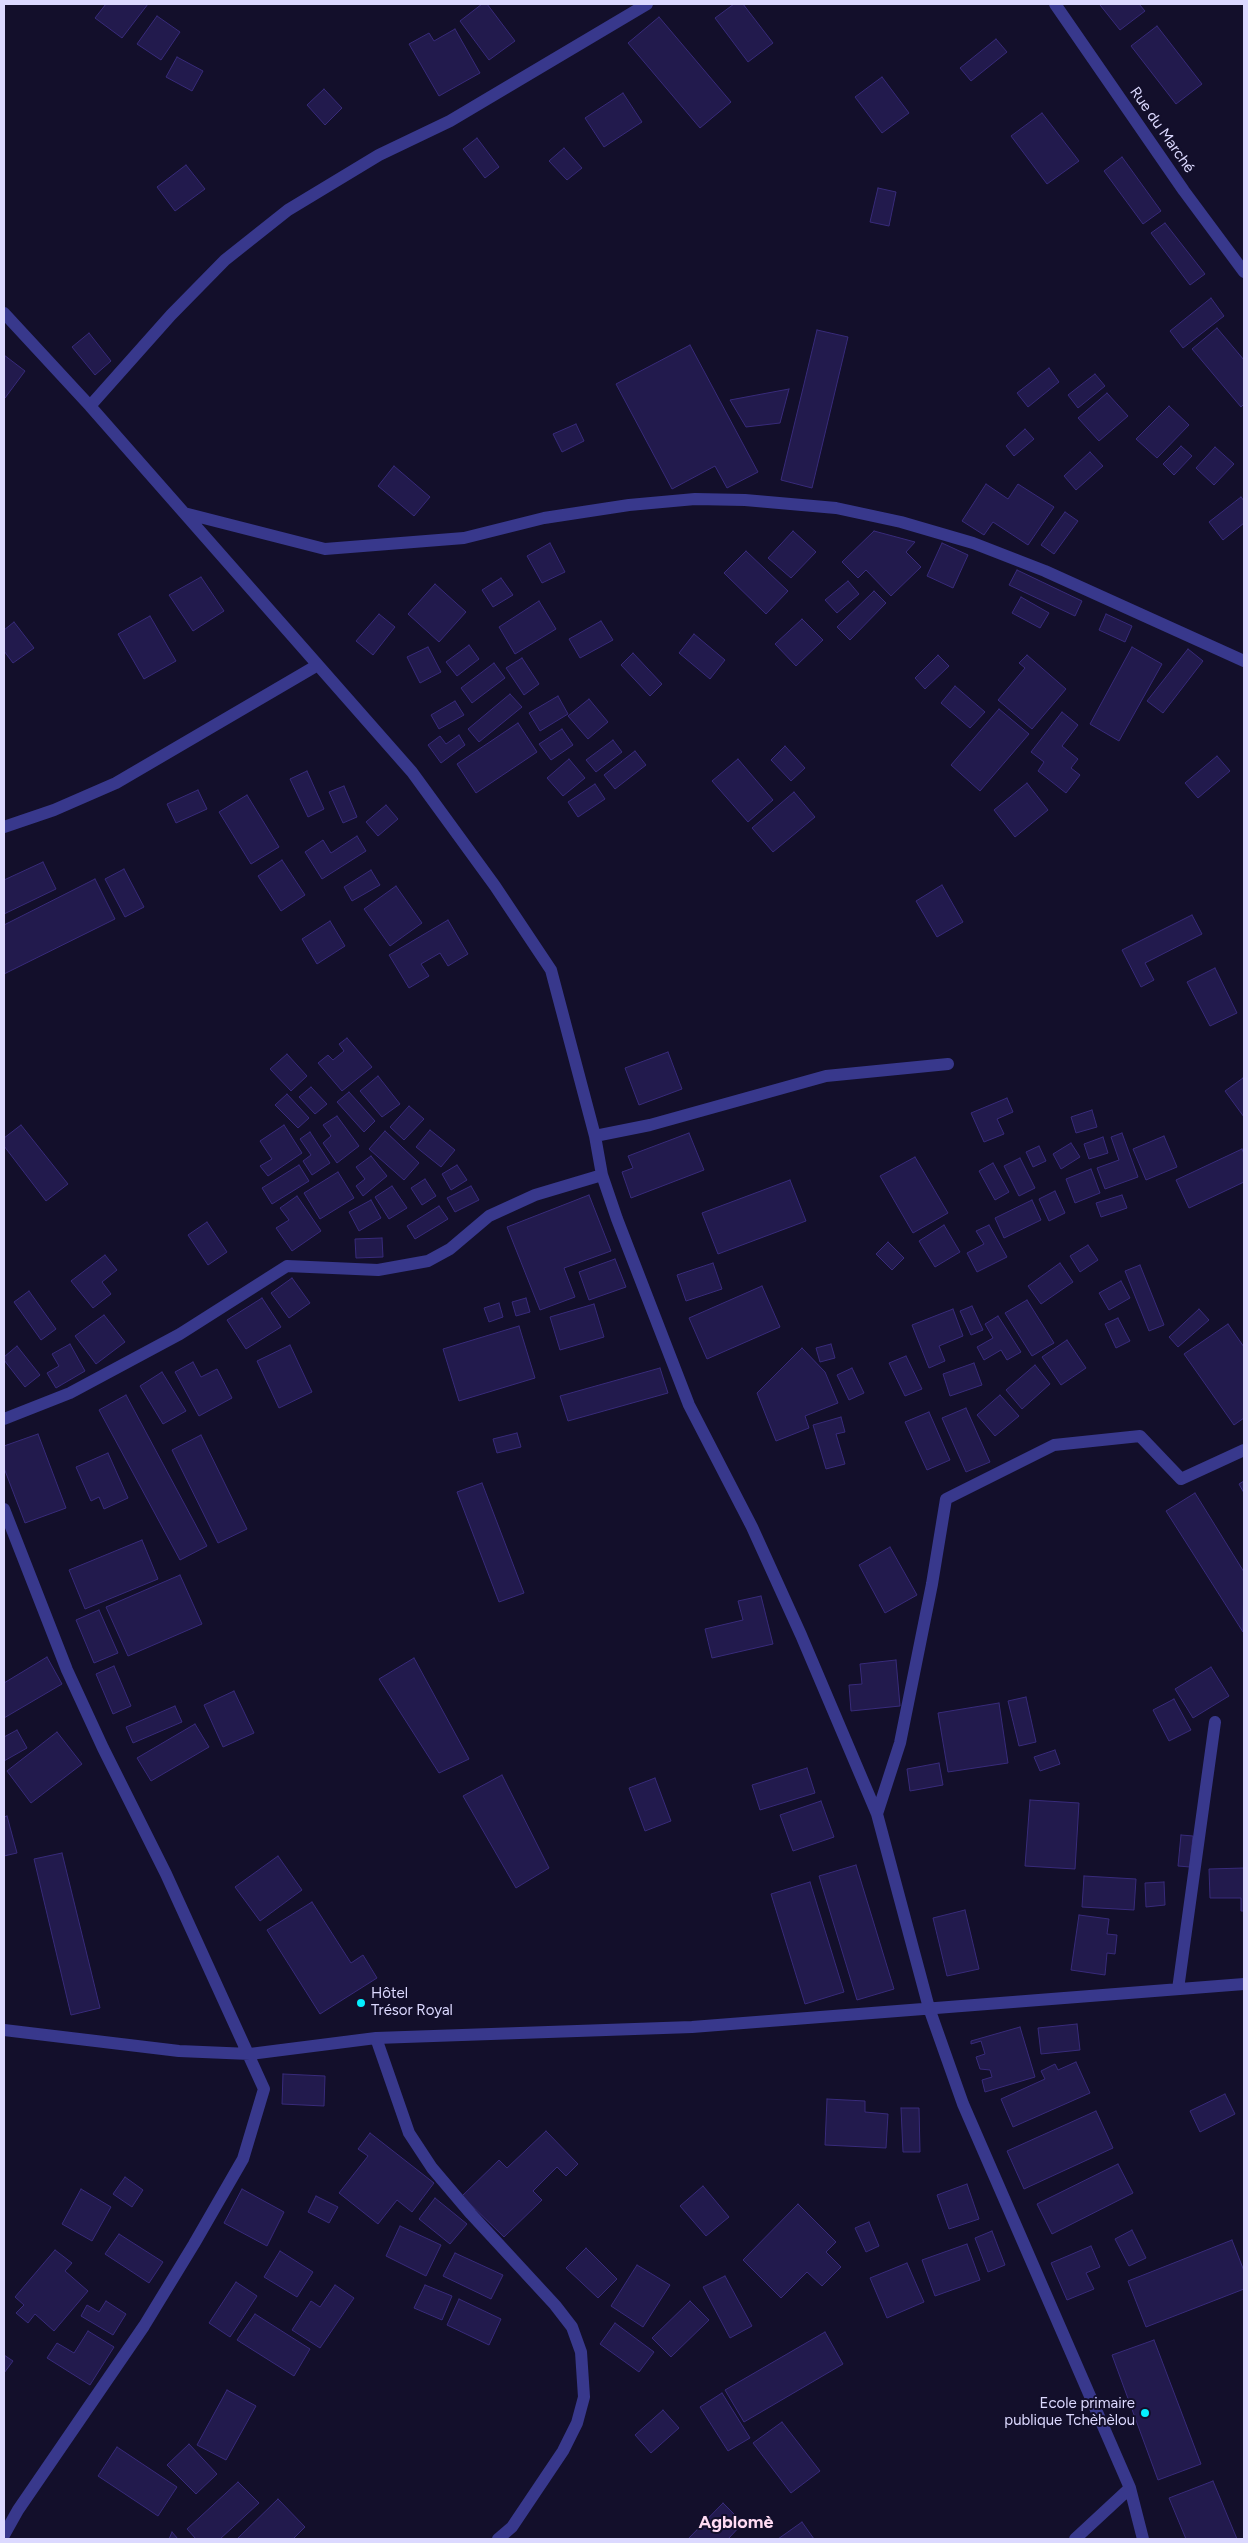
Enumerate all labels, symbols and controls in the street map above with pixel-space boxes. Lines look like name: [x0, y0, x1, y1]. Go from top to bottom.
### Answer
street label: Rue du Marché: [1126, 84, 1198, 176]
place label: Hôtel Trésor Royal: [371, 1985, 453, 2020]
marker: Hôtel Trésor Royal: [355, 1997, 367, 2009]
place label: Ecole primaire publique Tchèhèlou: [1004, 2395, 1135, 2430]
marker: Ecole primaire publique Tchèhèlou: [1139, 2407, 1151, 2419]
district label: Agblomè: [699, 2512, 773, 2534]

